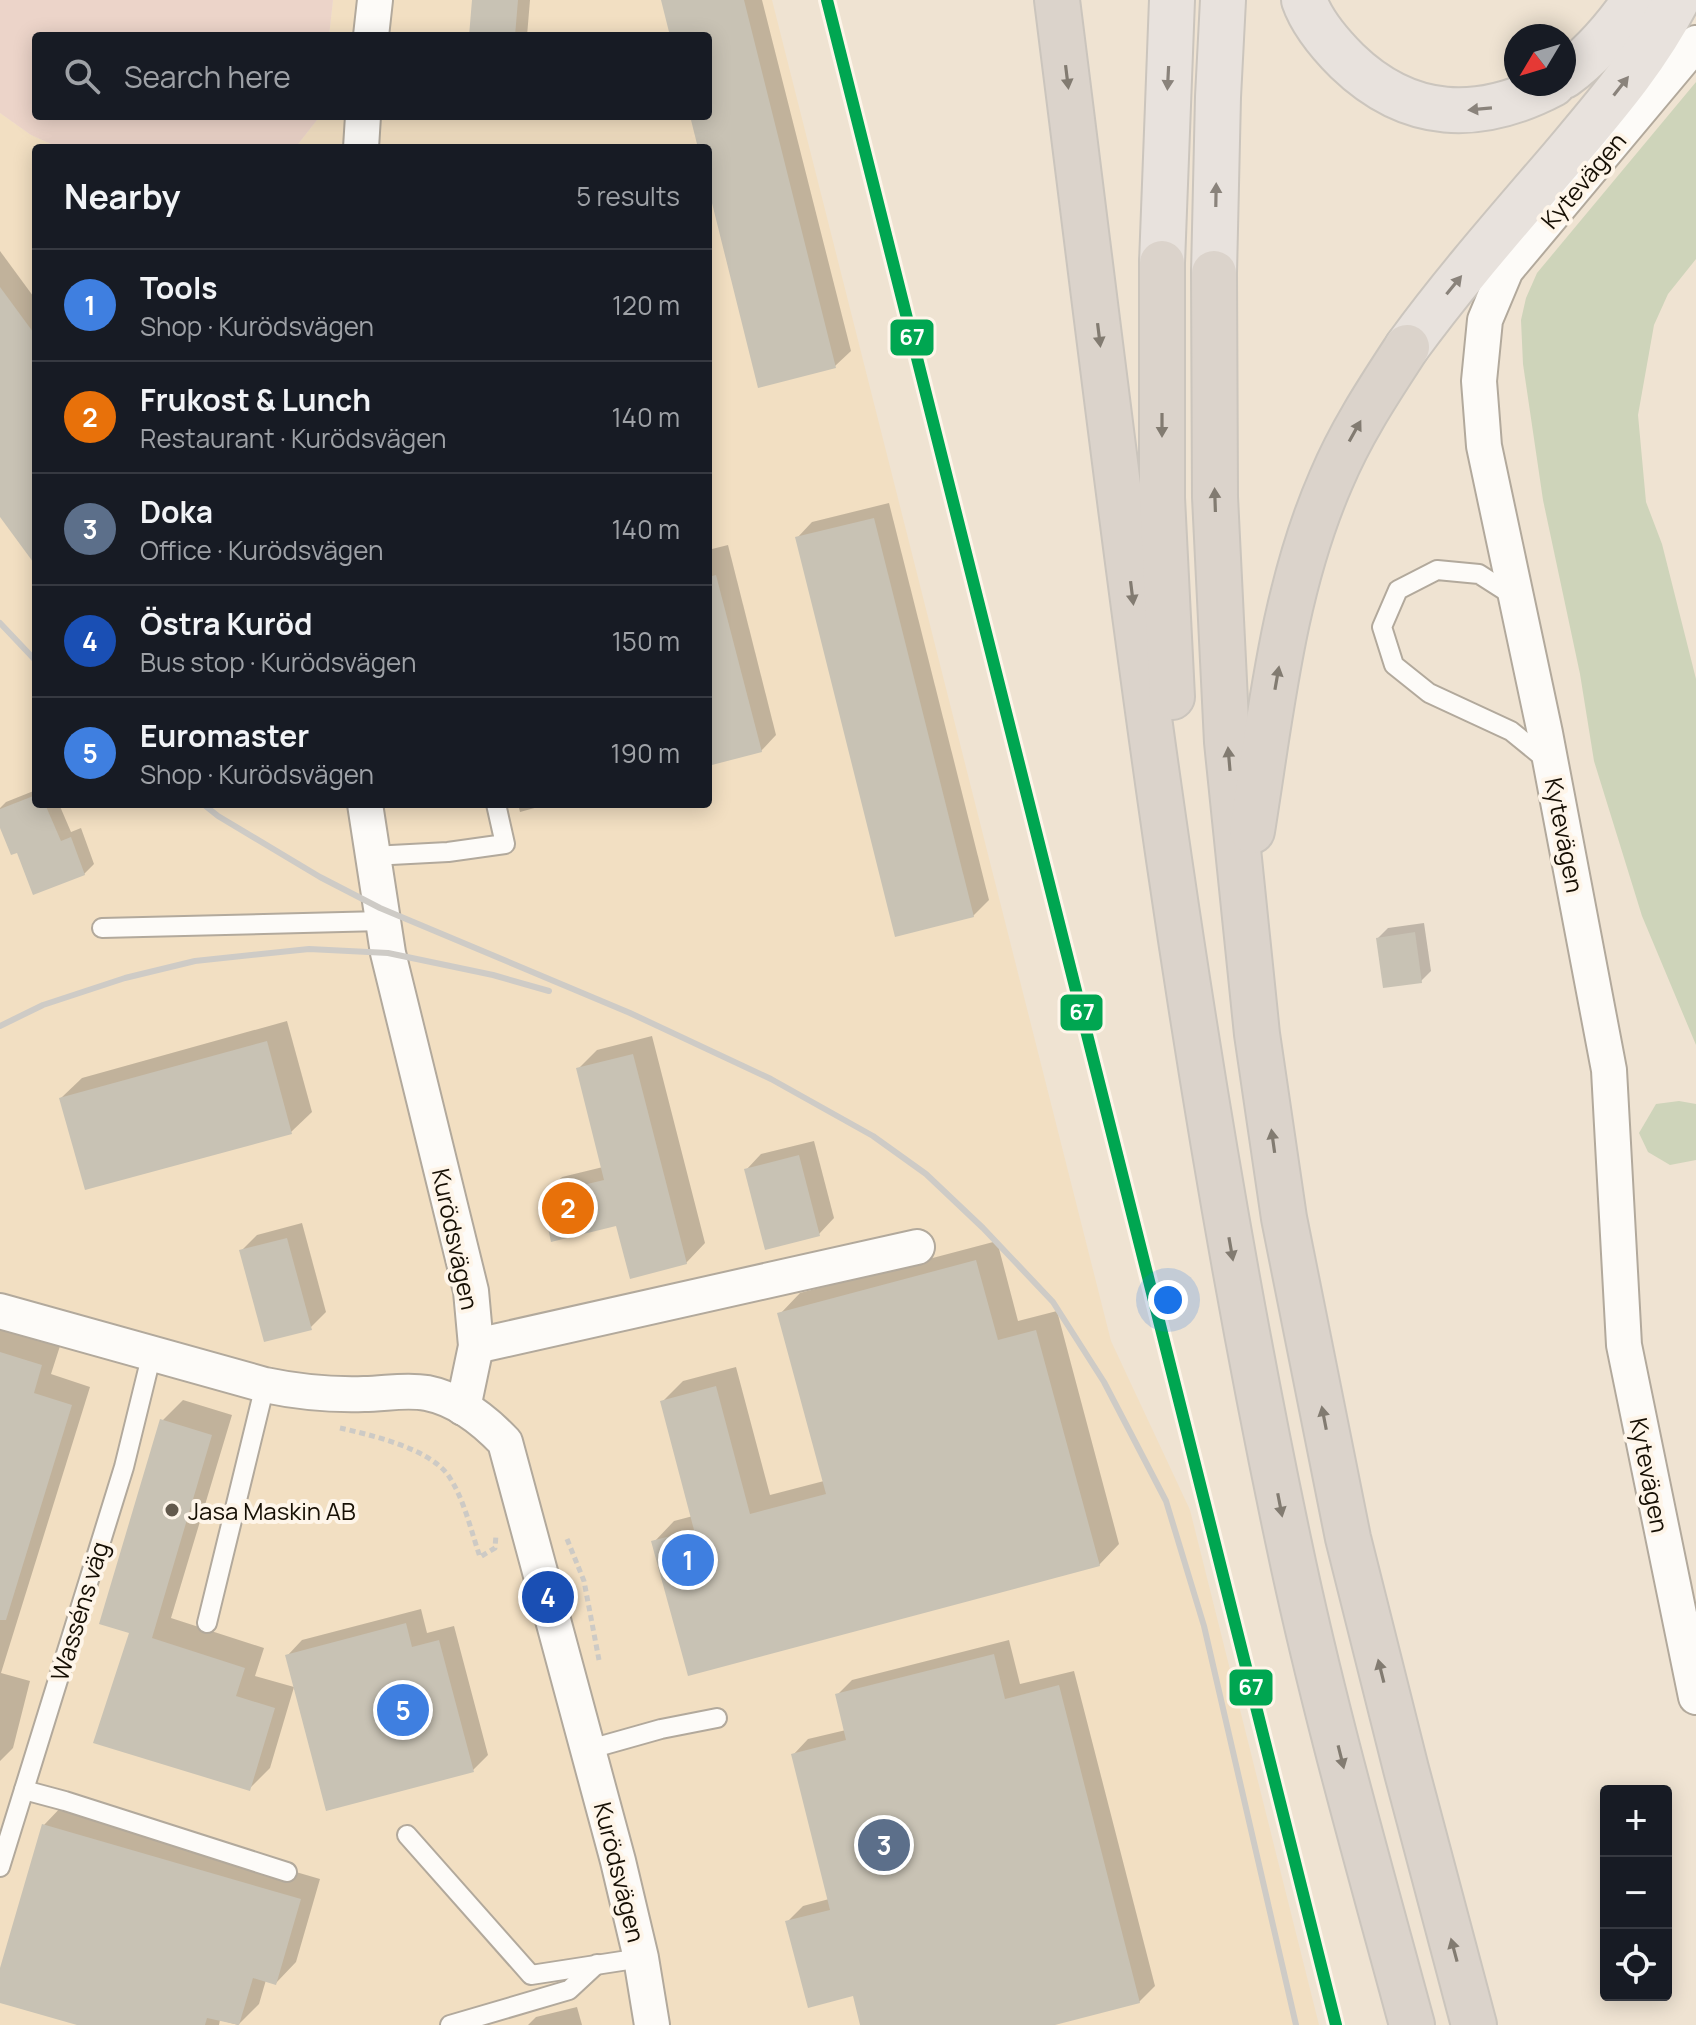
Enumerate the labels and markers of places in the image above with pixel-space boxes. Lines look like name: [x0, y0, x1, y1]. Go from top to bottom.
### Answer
pin: 2: [542, 1178, 594, 1238]
place label: Jasa Maskin AB: [188, 1494, 356, 1527]
marker: Jasa Maskin AB: [163, 1501, 181, 1519]
pin: 1: [662, 1530, 714, 1590]
pin: 4: [522, 1567, 574, 1627]
pin: 5: [377, 1680, 429, 1740]
pin: 3: [858, 1815, 910, 1875]

